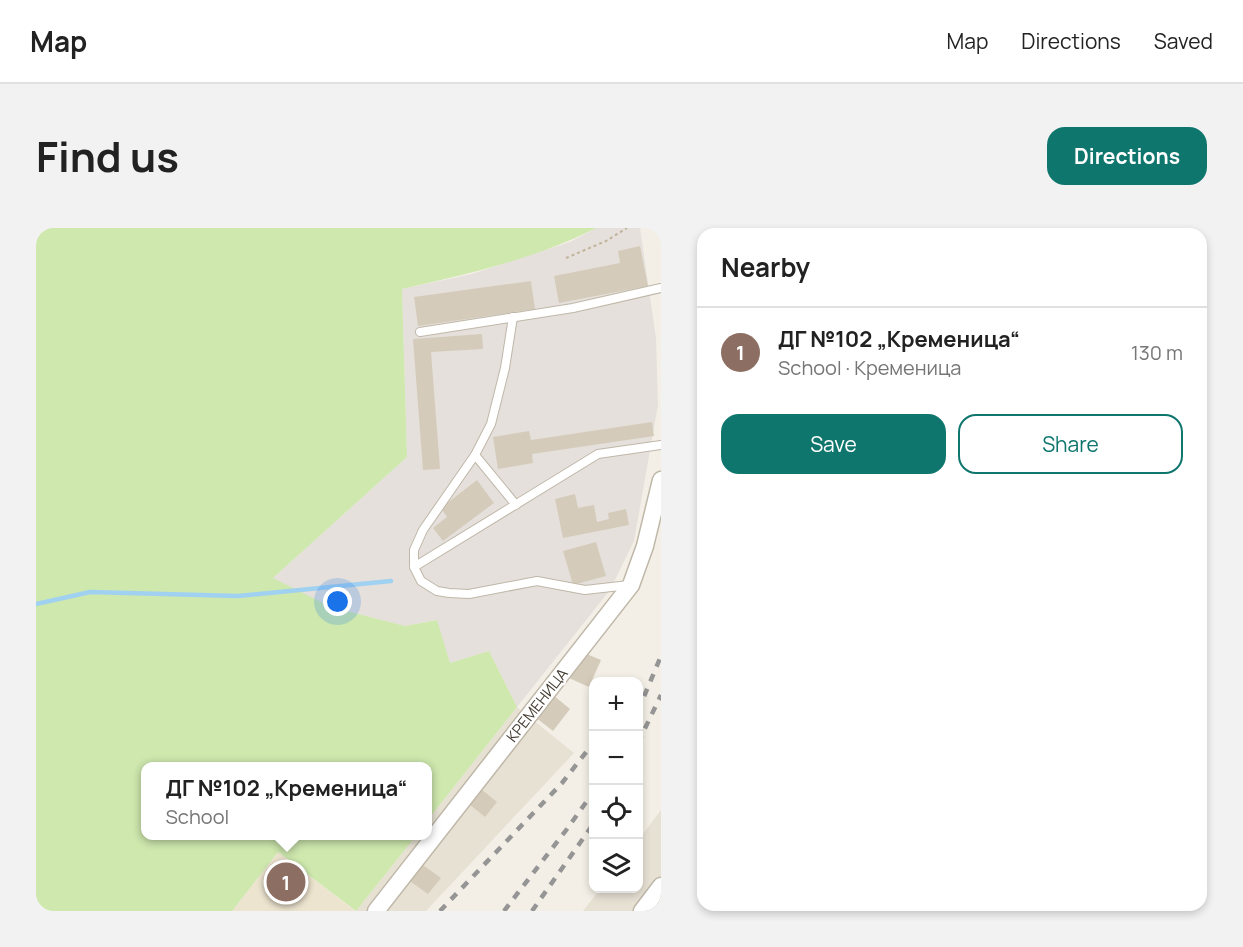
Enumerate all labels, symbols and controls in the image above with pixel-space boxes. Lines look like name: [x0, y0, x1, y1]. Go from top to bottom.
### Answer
text: Map: [30, 22, 87, 60]
text: Map: [947, 27, 988, 55]
text: Directions: [1021, 27, 1121, 55]
text: Saved: [1154, 27, 1213, 55]
text: Find us: [36, 127, 179, 185]
button: Directions: [1047, 127, 1207, 185]
text: Nearby: [721, 249, 810, 285]
text: ДГ №102 „Кременица“: [778, 324, 1020, 354]
text: 1: [736, 339, 745, 366]
text: 130 m: [1131, 339, 1183, 366]
text: School · Кременица: [778, 354, 961, 381]
button: Save: [721, 414, 946, 474]
button: Share: [958, 414, 1183, 474]
your location: [323, 587, 352, 616]
street label: КРЕМЕНИЦА: [501, 663, 573, 746]
map controls: [589, 677, 643, 893]
button: +: [589, 677, 643, 731]
button: −: [589, 731, 643, 785]
popup: [141, 762, 432, 840]
text: ДГ №102 „Кременица“: [166, 773, 407, 803]
button: locate: [589, 785, 643, 839]
text: School: [166, 803, 229, 830]
button: layers: [589, 839, 643, 893]
pin: 1: [266, 860, 306, 904]

